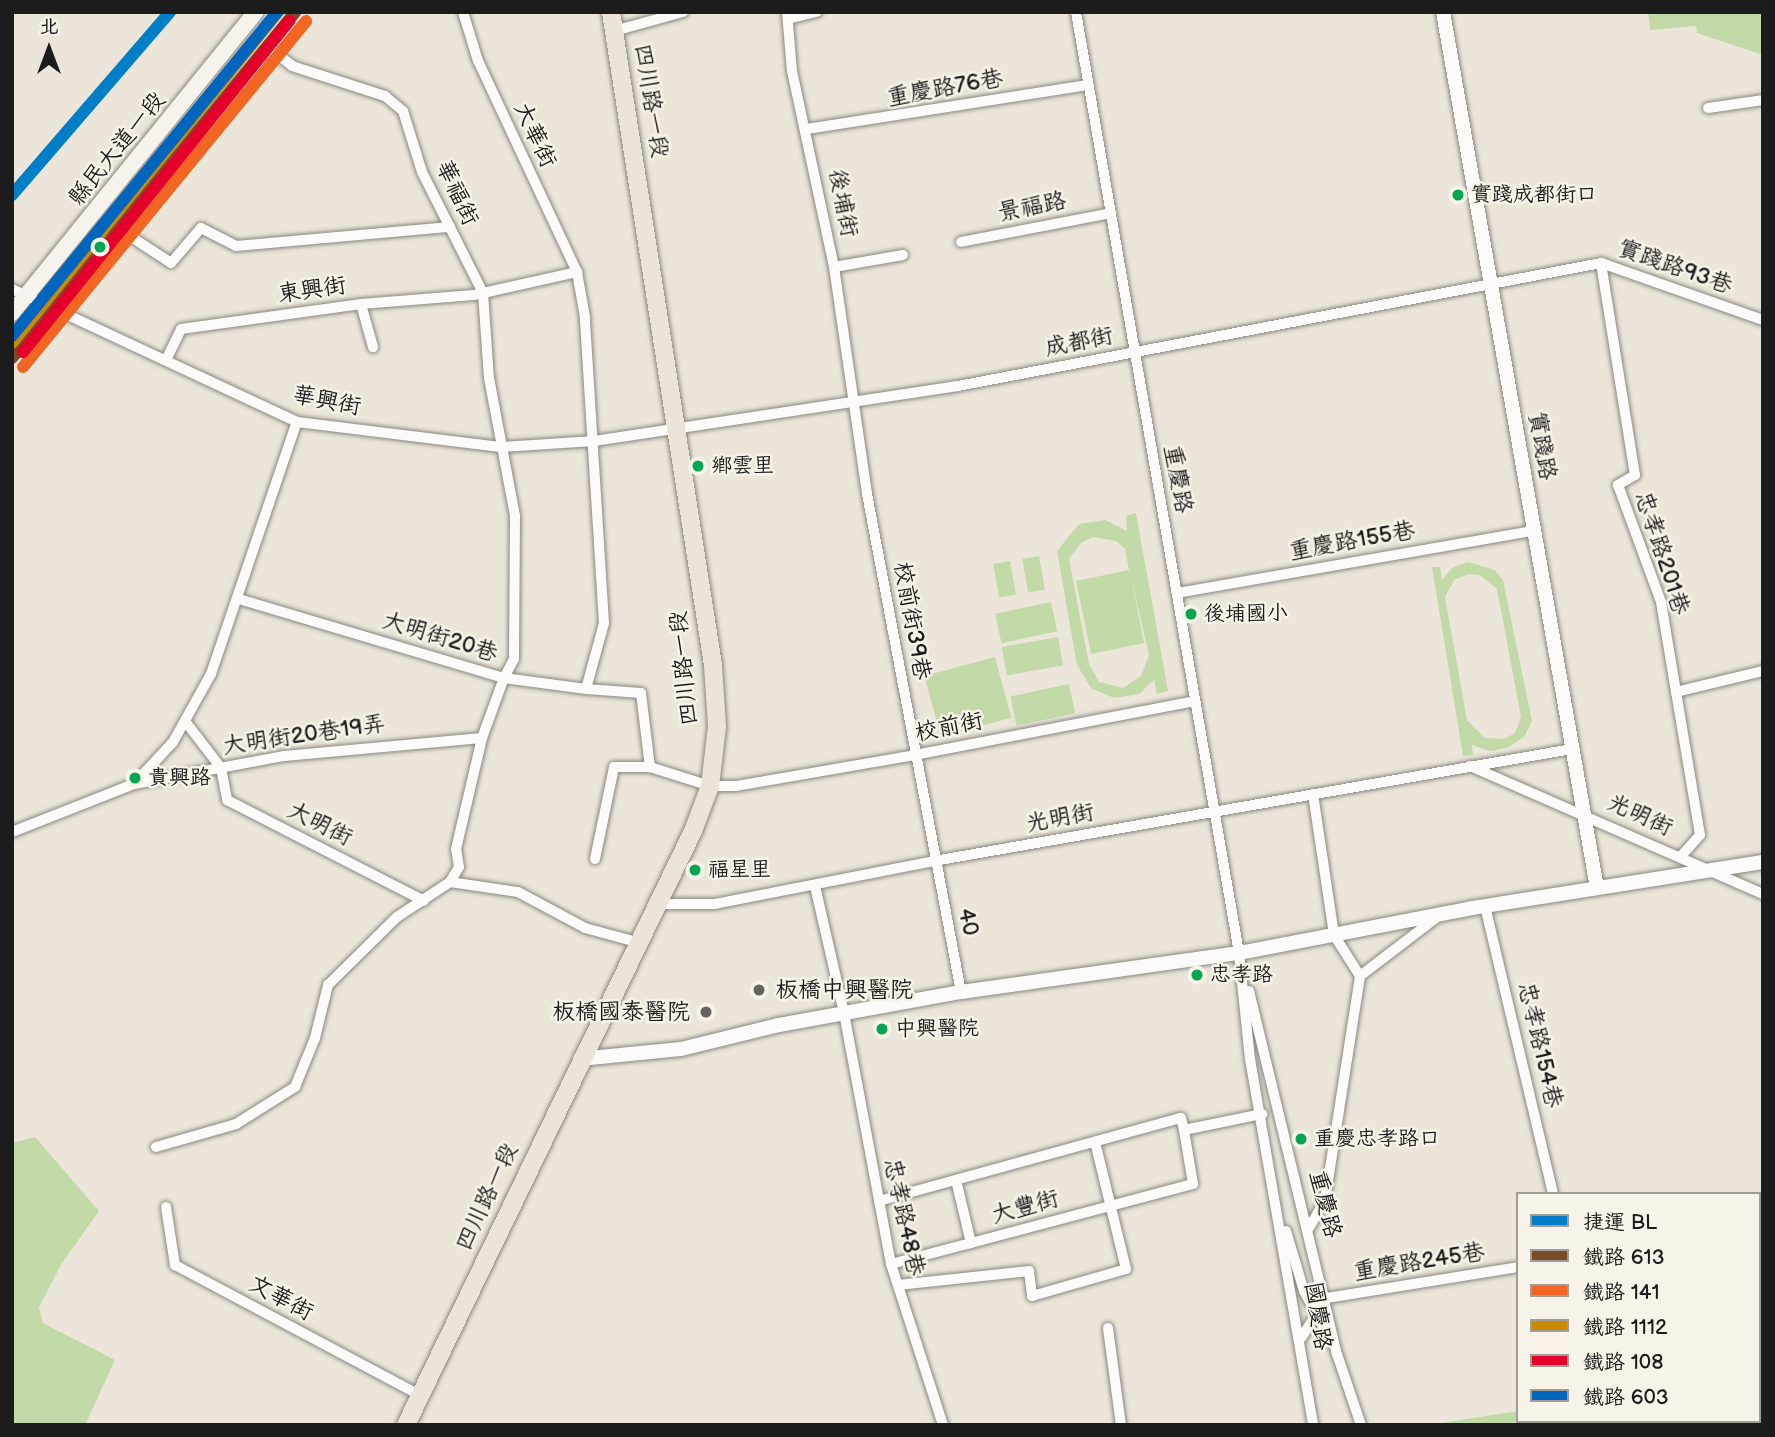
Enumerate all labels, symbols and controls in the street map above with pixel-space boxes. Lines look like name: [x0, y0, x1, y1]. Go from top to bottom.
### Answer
north arrow: [14, 14, 84, 84]
text: 北: [39, 16, 59, 39]
street label: 四川路一段: [628, 42, 674, 160]
street label: 重慶路76巷: [885, 64, 1005, 112]
street label: 縣民大道一段: [63, 87, 171, 211]
street label: 大華街: [508, 98, 562, 172]
street label: 華福街: [430, 156, 484, 230]
street label: 後埔街: [823, 167, 863, 239]
place label: 實踐成都街口: [1471, 182, 1597, 208]
street label: 景福路: [996, 187, 1068, 227]
marker: 實踐成都街口: [1451, 188, 1465, 202]
street label: 實踐路93巷: [1614, 235, 1736, 299]
unlabelled marker: [93, 240, 107, 254]
street label: 東興街: [276, 272, 348, 308]
street label: 成都街: [1043, 322, 1115, 362]
street label: 華興街: [291, 381, 363, 421]
street label: 實踐路: [1522, 410, 1562, 482]
street label: 重慶路: [1158, 443, 1198, 515]
place label: 鄉雲里: [711, 453, 774, 479]
marker: 鄉雲里: [691, 459, 705, 473]
street label: 忠孝路201巷: [1629, 488, 1695, 618]
street label: 重慶路155巷: [1287, 516, 1417, 566]
street label: 校前街39巷: [888, 560, 936, 682]
place label: 後埔國小: [1204, 601, 1288, 627]
street label: 大明街20巷: [379, 606, 501, 668]
marker: 後埔國小: [1184, 607, 1198, 621]
street label: 四川路一段: [664, 609, 704, 727]
street label: 校前街: [913, 707, 985, 747]
street label: 大明街20巷19弄: [221, 710, 387, 760]
place label: 貴興路: [148, 765, 211, 791]
marker: 貴興路: [128, 771, 142, 785]
street label: 光明街: [1603, 788, 1677, 842]
street label: 大明街: [283, 796, 357, 852]
street label: 光明街: [1024, 798, 1096, 838]
place label: 福星里: [708, 857, 771, 883]
marker: 福星里: [688, 863, 702, 877]
street label: 40: [952, 906, 984, 938]
place label: 忠孝路: [1210, 962, 1273, 988]
marker: 忠孝路: [1190, 968, 1204, 982]
place label: 板橋中興醫院: [775, 976, 913, 1004]
street label: 忠孝路154巷: [1512, 979, 1568, 1111]
marker: 板橋中興醫院: [749, 980, 769, 1000]
place label: 板橋國泰醫院: [552, 998, 690, 1026]
marker: 板橋國泰醫院: [696, 1002, 716, 1022]
place label: 中興醫院: [895, 1016, 979, 1042]
marker: 中興醫院: [875, 1022, 889, 1036]
place label: 重慶忠孝路口: [1314, 1126, 1440, 1152]
marker: 重慶忠孝路口: [1294, 1132, 1308, 1146]
street label: 四川路一段: [450, 1139, 524, 1255]
street label: 忠孝路48巷: [878, 1156, 930, 1278]
street label: 重慶路: [1303, 1167, 1347, 1241]
street label: 大豐街: [988, 1185, 1062, 1229]
legend: [1516, 1192, 1761, 1423]
text: 捷運 BL: [1583, 1210, 1657, 1235]
street label: 重慶路245巷: [1351, 1238, 1487, 1286]
text: 鐵路 613: [1583, 1245, 1665, 1270]
street label: 文華街: [244, 1270, 318, 1326]
street label: 國慶路: [1299, 1280, 1337, 1352]
text: 鐵路 141: [1583, 1280, 1660, 1305]
text: 鐵路 1112: [1583, 1315, 1667, 1340]
text: 鐵路 108: [1583, 1350, 1663, 1375]
text: 鐵路 603: [1583, 1385, 1669, 1410]

